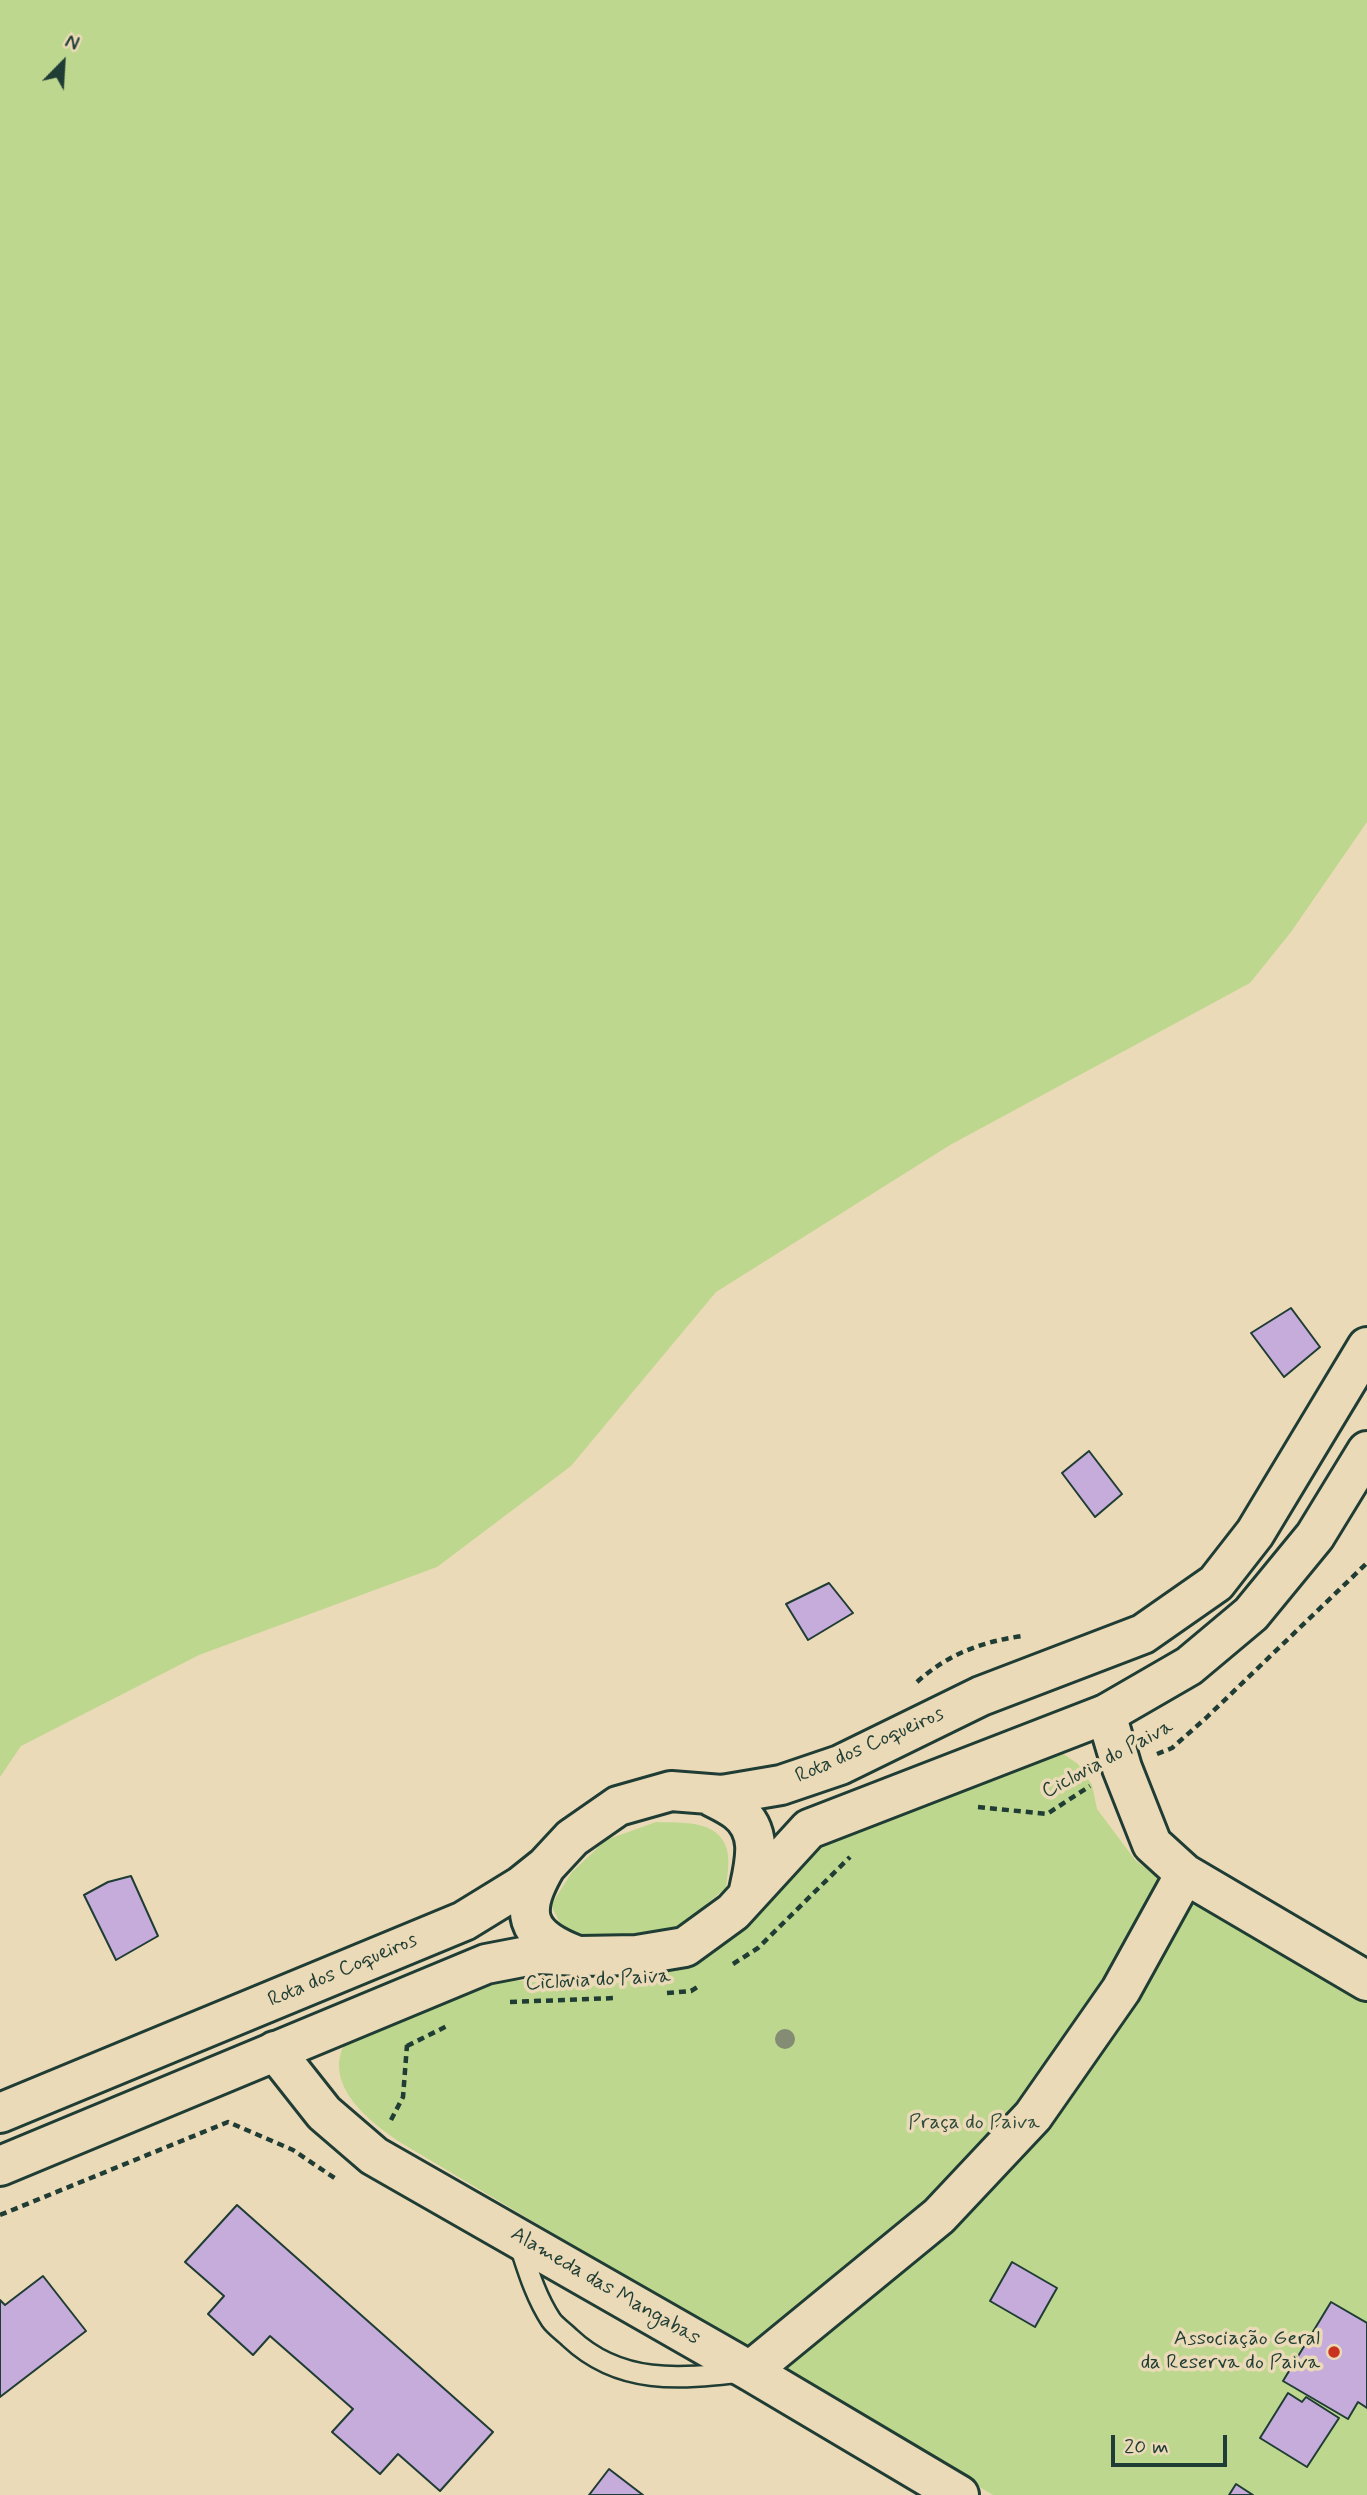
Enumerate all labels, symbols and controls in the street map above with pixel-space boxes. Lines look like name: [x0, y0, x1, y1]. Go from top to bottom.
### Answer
north arrow: [28, 28, 98, 98]
text: N: [61, 29, 83, 57]
street label: Rota dos Coqueiros: [792, 1702, 948, 1790]
street label: Ciclovia do Paiva: [1038, 1715, 1178, 1805]
street label: Rota dos Coqueiros: [264, 1928, 422, 2014]
street label: Ciclovia do Paiva: [525, 1965, 671, 1997]
park label: Praça do Paiva: [908, 2111, 1040, 2137]
street label: Alameda das Mangabas: [506, 2222, 704, 2352]
place label: Associação Geral da Reserva do Paiva: [1141, 2327, 1320, 2377]
marker: Associação Geral da Reserva do Paiva: [1326, 2344, 1342, 2360]
scale bar: [1115, 2422, 1230, 2466]
text: 20 m: [1124, 2433, 1169, 2461]

